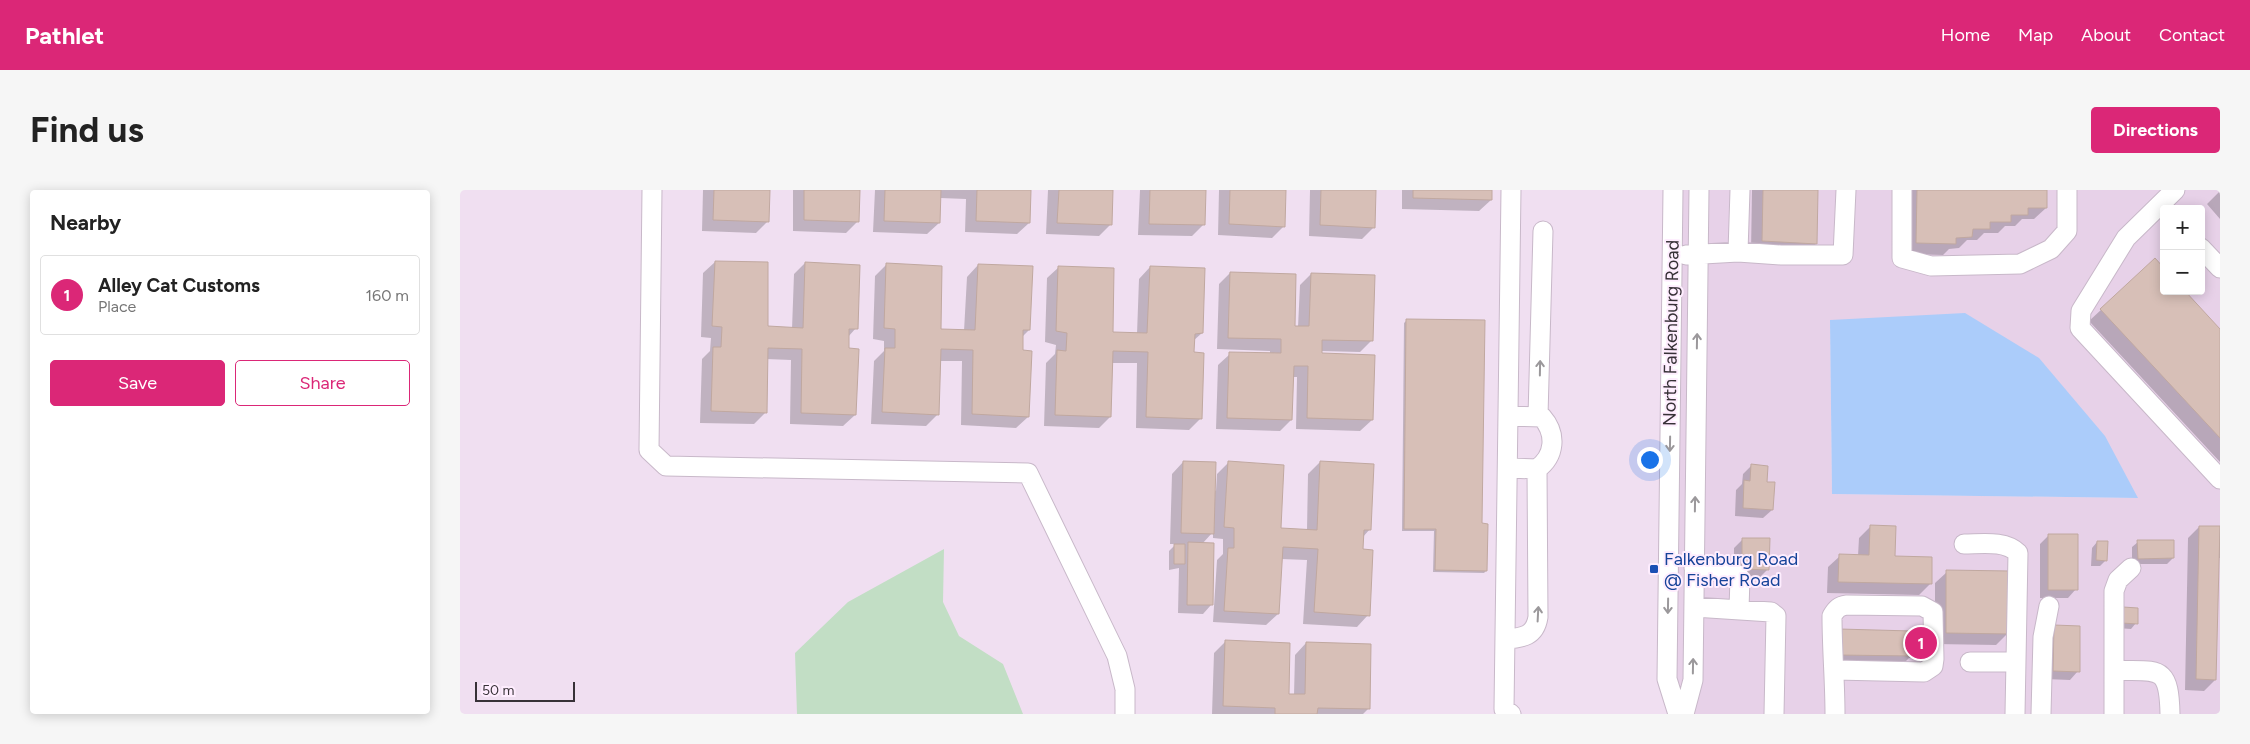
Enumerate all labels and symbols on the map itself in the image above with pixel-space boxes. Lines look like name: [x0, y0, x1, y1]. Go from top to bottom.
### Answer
street label: North Falkenburg Road: [1658, 240, 1684, 426]
one-way arrow: [1692, 334, 1702, 350]
one-way arrow: [1535, 360, 1544, 376]
one-way arrow: [1665, 436, 1675, 452]
your location: [1637, 447, 1663, 473]
one-way arrow: [1690, 496, 1700, 512]
place label: Falkenburg Road @ Fisher Road: [1664, 548, 1798, 591]
marker: Falkenburg Road @ Fisher Road: [1648, 563, 1660, 575]
one-way arrow: [1663, 598, 1673, 614]
one-way arrow: [1533, 606, 1542, 622]
pin: 1: [1905, 624, 1937, 662]
one-way arrow: [1688, 659, 1698, 675]
scale bar: [475, 679, 575, 702]

